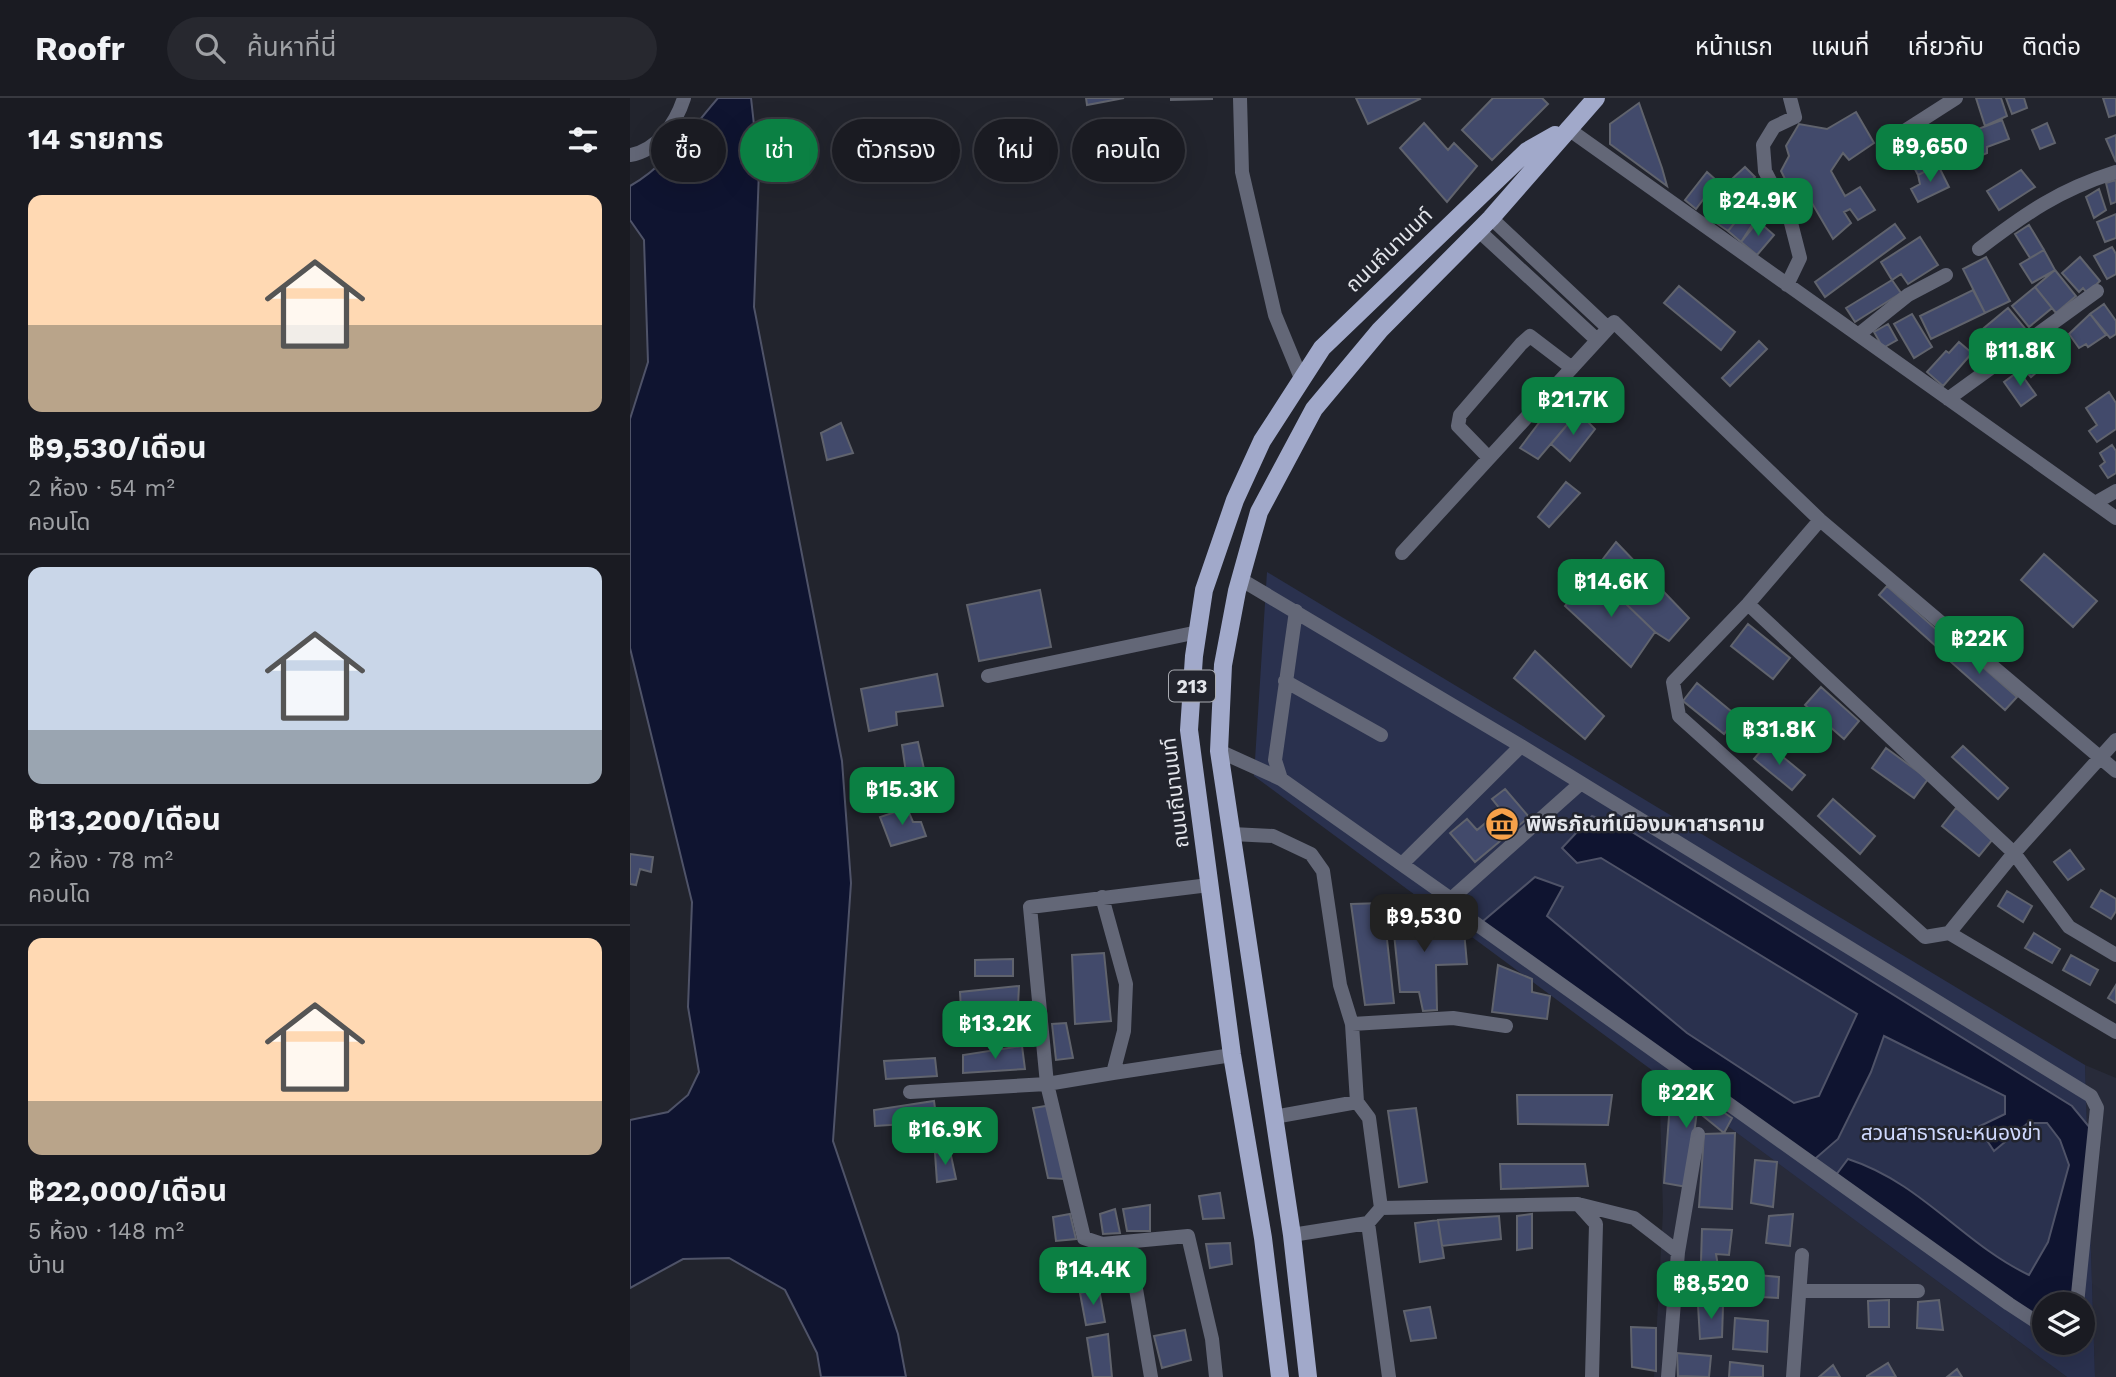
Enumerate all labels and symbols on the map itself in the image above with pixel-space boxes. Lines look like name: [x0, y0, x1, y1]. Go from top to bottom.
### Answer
pin: ฿9,650: [1873, 125, 1987, 184]
pin: ฿24.9K: [1701, 178, 1815, 238]
street label: ถนนถีนานนท์: [1340, 202, 1437, 297]
pin: ฿11.8K: [1963, 328, 2077, 388]
pin: ฿21.7K: [1516, 378, 1630, 437]
pin: ฿14.6K: [1554, 560, 1668, 619]
pin: ฿22K: [1938, 616, 2020, 676]
road number: 213: [1169, 670, 1215, 702]
pin: ฿31.8K: [1722, 708, 1836, 767]
street label: ถนนถีนานนท์: [1155, 736, 1194, 850]
pin: ฿15.3K: [845, 768, 959, 827]
museum icon: พิพิธภัณฑ์เมืองมหาสารคาม: [1483, 805, 1521, 843]
place label: พิพิธภัณฑ์เมืองมหาสารคาม: [1526, 811, 1765, 836]
pin: ฿9,530: [1367, 894, 1481, 954]
pin: ฿13.2K: [938, 1002, 1052, 1061]
pin: ฿22K: [1645, 1070, 1727, 1130]
pin: ฿16.9K: [888, 1108, 1002, 1167]
park label: สวนสาธารณะหนองข่า: [1861, 1120, 2041, 1145]
pin: ฿14.4K: [1036, 1248, 1150, 1307]
pin: ฿8,520: [1654, 1262, 1768, 1321]

